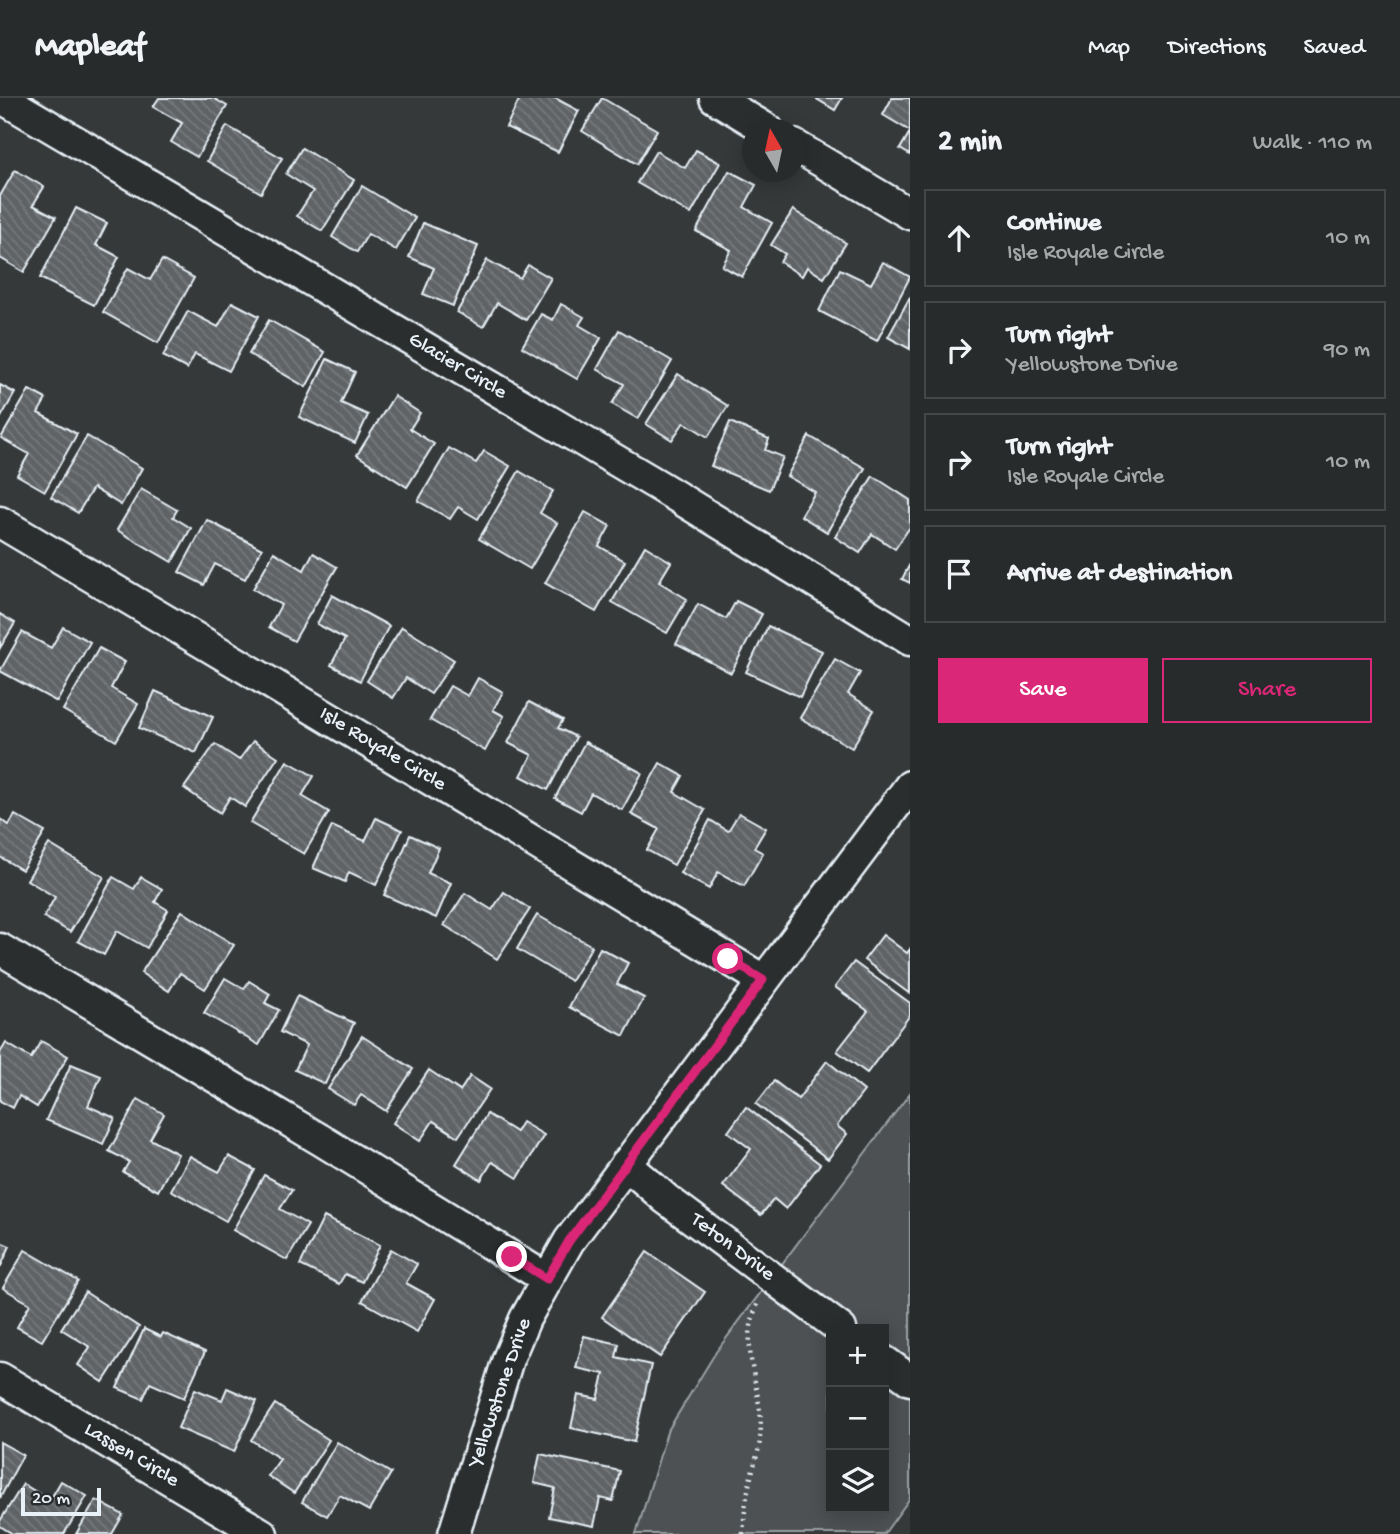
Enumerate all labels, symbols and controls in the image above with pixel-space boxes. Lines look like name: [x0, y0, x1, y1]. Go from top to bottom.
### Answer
text: Mapleaf: [35, 29, 145, 67]
text: Map: [1088, 34, 1130, 63]
text: Directions: [1168, 34, 1266, 63]
text: Saved: [1304, 34, 1365, 63]
north arrow: [742, 119, 805, 182]
text: 2 min: [938, 126, 1002, 161]
text: Walk · 110 m: [1253, 130, 1372, 157]
text: Continue: [1007, 209, 1101, 240]
icon: ahead: [940, 219, 978, 257]
text: 10 m: [1326, 225, 1370, 252]
text: Isle Royale Circle: [1007, 240, 1164, 267]
text: Turn right: [1007, 321, 1111, 352]
street label: Glacier Circle: [403, 328, 512, 407]
icon: right: [940, 331, 978, 369]
text: 90 m: [1324, 337, 1370, 364]
text: Yellowstone Drive: [1007, 352, 1178, 379]
text: Turn right: [1007, 433, 1111, 464]
icon: right: [940, 443, 978, 481]
text: 10 m: [1326, 449, 1370, 476]
text: Isle Royale Circle: [1007, 464, 1164, 491]
icon: arrive: [940, 555, 978, 593]
text: Arrive at destination: [1007, 559, 1232, 590]
button: Save: [938, 658, 1148, 723]
button: Share: [1162, 658, 1372, 723]
street label: Isle Royale Circle: [314, 702, 451, 798]
route start: [712, 943, 743, 974]
street label: Teton Drive: [684, 1208, 780, 1289]
route end: [496, 1241, 527, 1272]
street label: Yellowstone Drive: [463, 1314, 539, 1473]
map controls: [826, 1324, 889, 1513]
button: +: [826, 1324, 889, 1387]
button: −: [826, 1387, 889, 1450]
street label: Lassen Circle: [79, 1418, 184, 1495]
button: layers: [826, 1450, 889, 1513]
scale bar: [21, 1485, 102, 1517]
text: 20 m: [32, 1488, 70, 1511]

